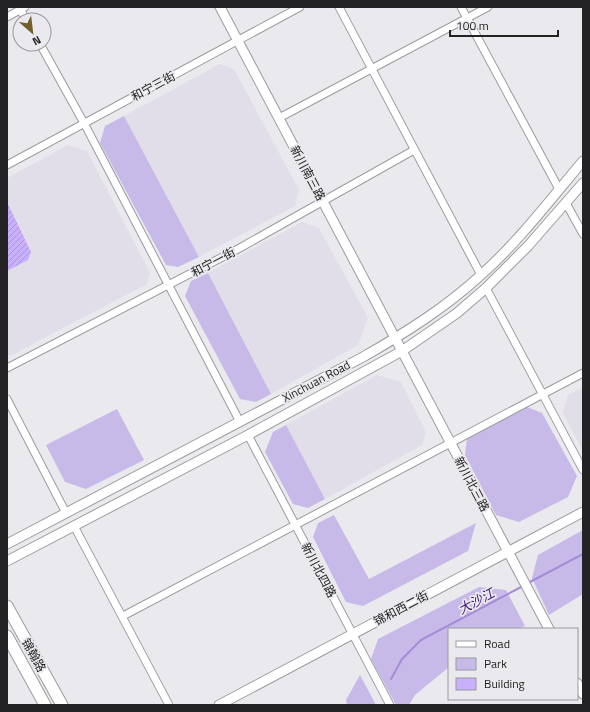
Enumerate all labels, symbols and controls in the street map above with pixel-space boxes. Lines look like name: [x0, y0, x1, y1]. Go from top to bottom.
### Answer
north arrow: [12, 12, 52, 52]
scale bar: [450, 12, 558, 38]
text: 100 m: [456, 16, 489, 35]
text: N: [30, 32, 44, 50]
street label: 和宁三街: [127, 66, 179, 106]
street label: 新川南三路: [286, 142, 330, 204]
street label: 和宁一街: [187, 242, 239, 282]
street label: Xinchuan Road: [278, 355, 354, 407]
street label: 新川北三路: [450, 453, 494, 515]
street label: 新川北四路: [297, 539, 341, 601]
water label: 大沙江: [454, 582, 500, 619]
street label: 锦和西二街: [370, 586, 432, 630]
legend: [448, 628, 578, 700]
text: Road: [484, 634, 510, 653]
street label: 锦翰路: [17, 635, 51, 675]
text: Park: [484, 654, 507, 673]
text: Building: [484, 674, 525, 693]

